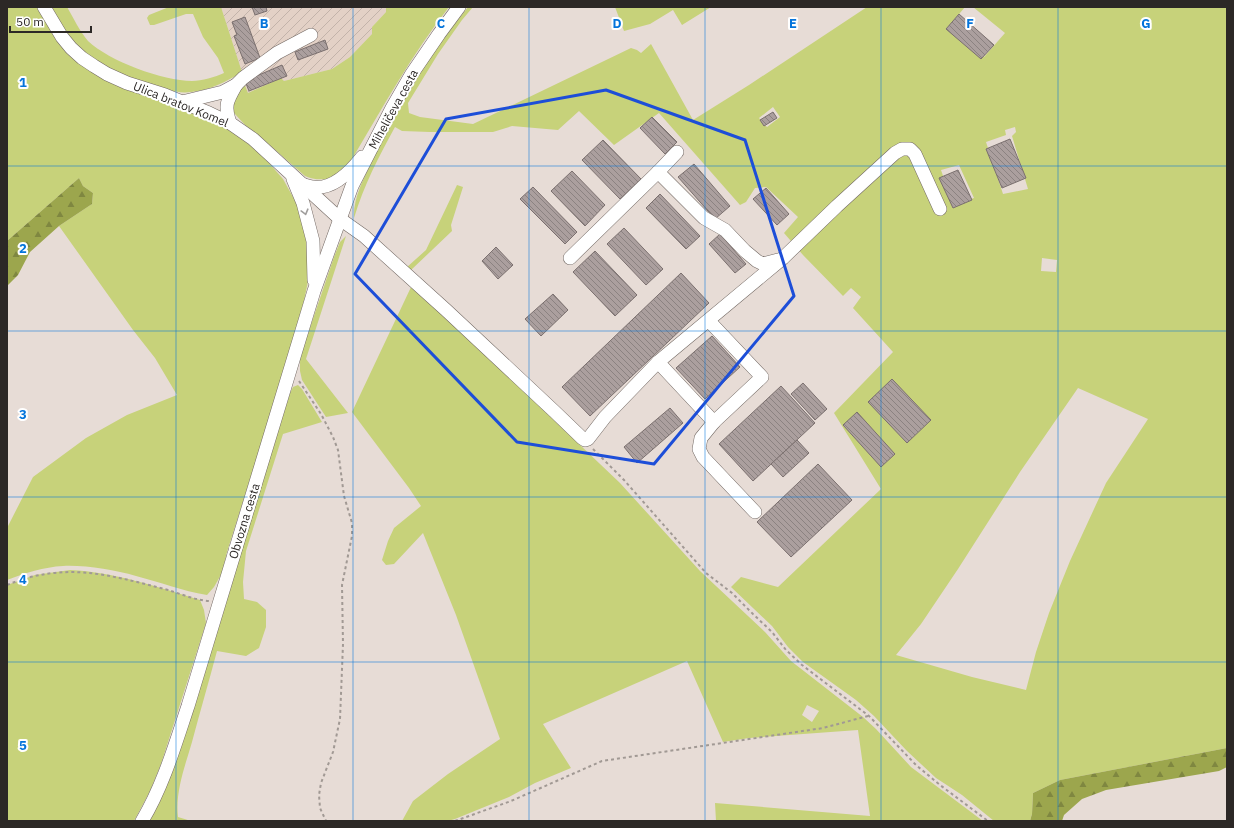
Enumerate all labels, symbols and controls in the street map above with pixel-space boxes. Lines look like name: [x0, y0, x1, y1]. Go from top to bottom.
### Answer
scale bar: [10, 8, 91, 34]
text: 50 m: [16, 14, 44, 29]
text: B: [260, 15, 269, 32]
text: C: [437, 15, 446, 32]
text: D: [612, 15, 622, 32]
text: E: [789, 15, 797, 32]
text: F: [966, 15, 974, 32]
text: G: [1141, 15, 1151, 32]
street label: Miheličeva cesta: [365, 66, 421, 151]
text: 1: [19, 74, 27, 91]
street label: Ulica bratov Komel: [131, 78, 231, 130]
one-way arrow: [300, 208, 309, 215]
text: 2: [19, 240, 27, 257]
text: 3: [19, 406, 27, 423]
street label: Obvozna cesta: [225, 481, 263, 561]
text: 4: [19, 571, 27, 588]
text: 5: [19, 737, 27, 754]

